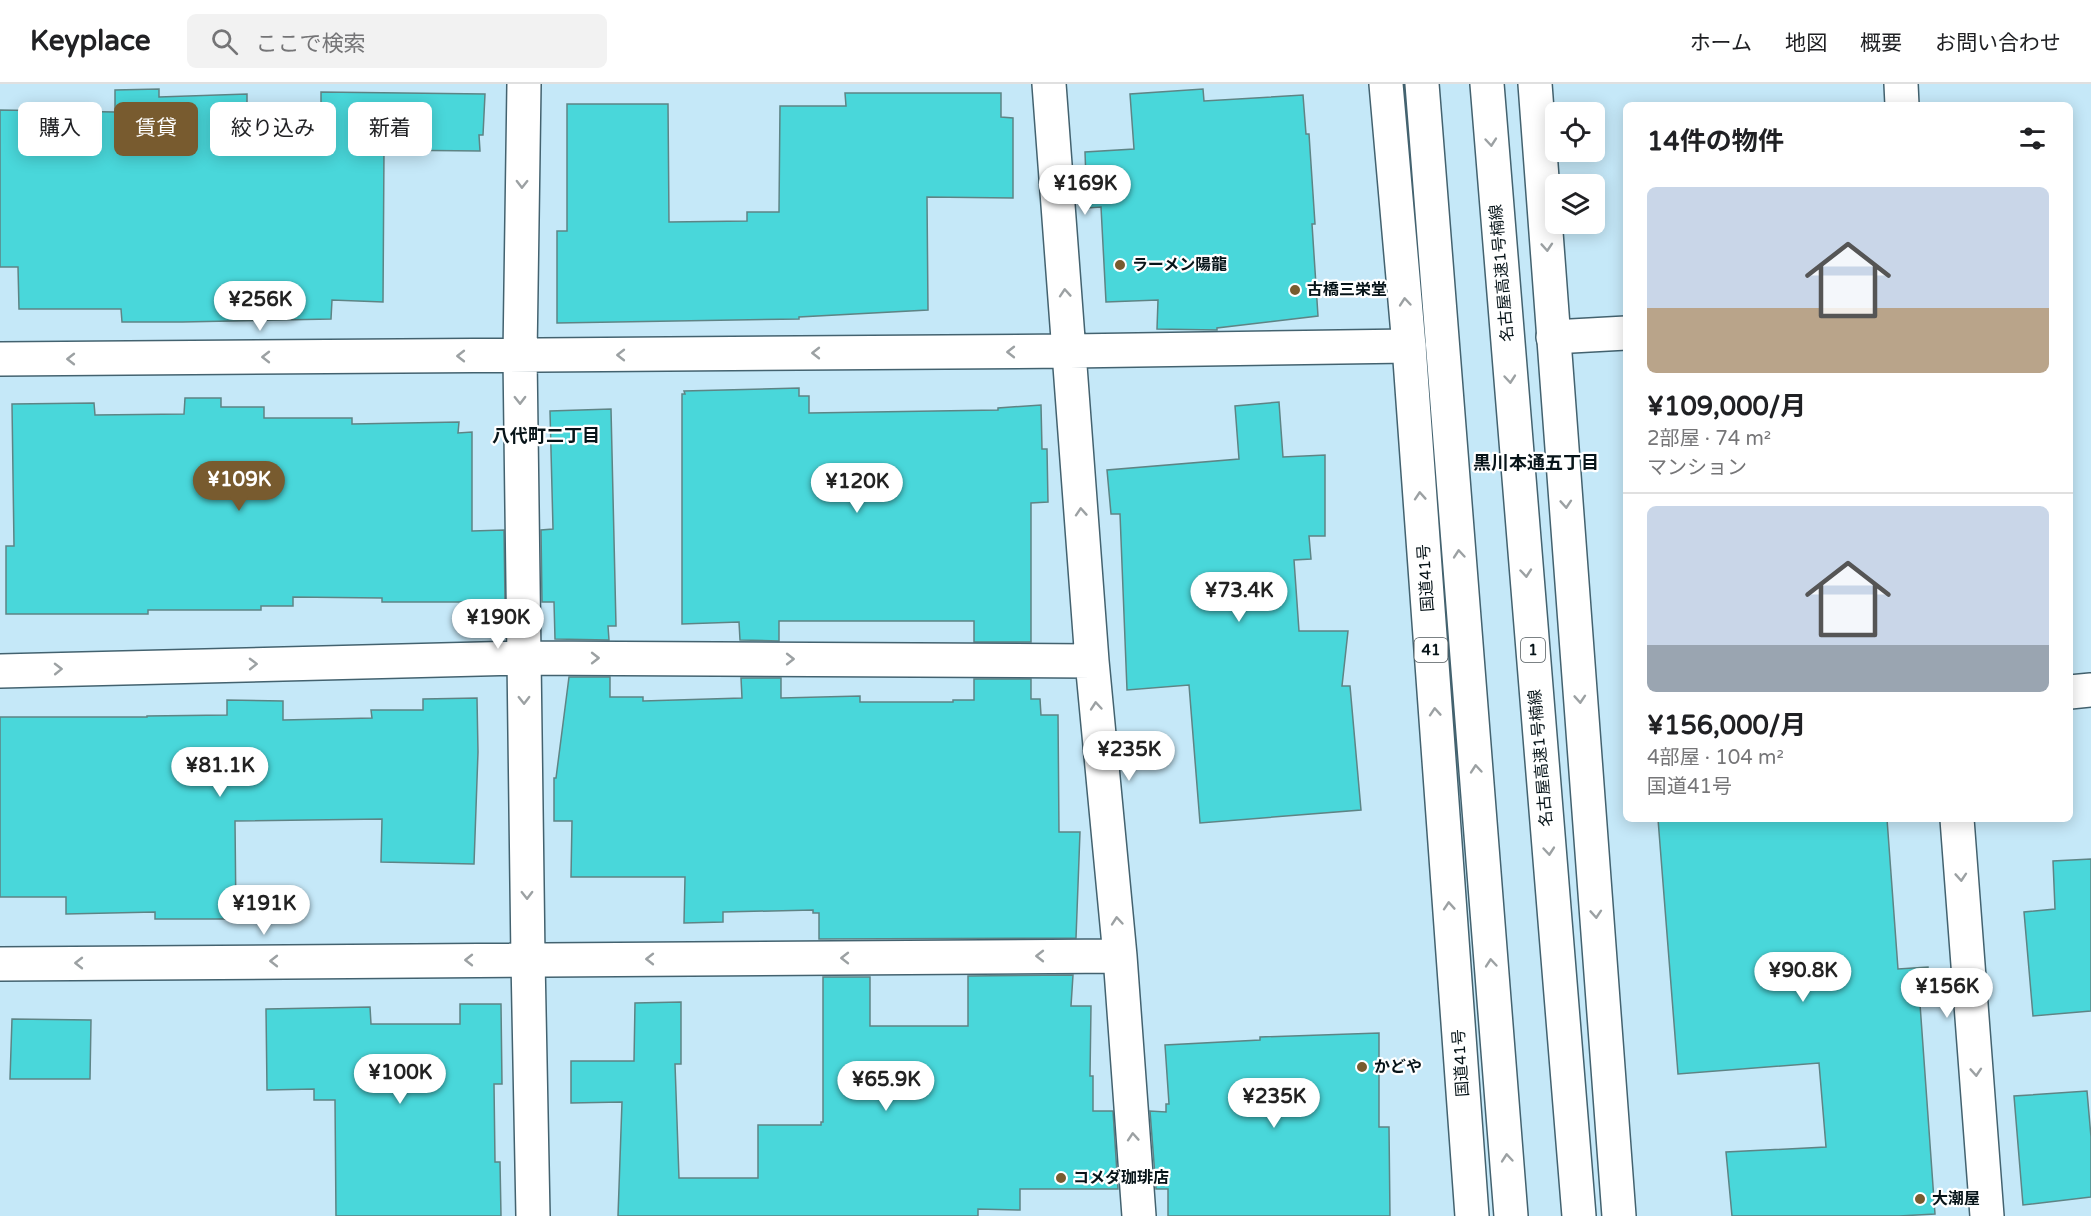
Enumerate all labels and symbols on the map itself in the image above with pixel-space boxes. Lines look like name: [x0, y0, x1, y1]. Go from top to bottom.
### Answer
one-way arrow: [1484, 138, 1497, 147]
pin: ¥169K: [1043, 165, 1127, 216]
one-way arrow: [516, 180, 529, 189]
street label: 名古屋高速1号楠線: [1486, 203, 1518, 343]
one-way arrow: [1540, 243, 1553, 252]
place label: ラーメン陽龍: [1132, 255, 1227, 275]
marker: ラーメン陽龍: [1113, 258, 1127, 272]
place label: 古橋三栄堂: [1307, 280, 1387, 300]
pin: ¥256K: [218, 281, 302, 332]
marker: 古橋三栄堂: [1288, 283, 1302, 297]
one-way arrow: [1059, 288, 1072, 297]
one-way arrow: [1399, 297, 1412, 306]
one-way arrow: [1007, 345, 1016, 358]
one-way arrow: [812, 347, 821, 359]
one-way arrow: [617, 349, 626, 361]
one-way arrow: [457, 350, 466, 362]
one-way arrow: [262, 351, 271, 364]
one-way arrow: [67, 353, 76, 365]
one-way arrow: [1504, 374, 1517, 383]
one-way arrow: [514, 396, 527, 405]
district label: 八代町二丁目: [492, 425, 600, 447]
district label: 黒川本通五丁目: [1473, 452, 1599, 474]
pin: ¥109K: [197, 461, 281, 512]
pin: ¥120K: [815, 463, 899, 514]
one-way arrow: [1413, 492, 1426, 501]
one-way arrow: [1559, 500, 1572, 509]
one-way arrow: [1075, 507, 1088, 516]
street label: 国道41号: [1414, 543, 1438, 613]
one-way arrow: [1453, 549, 1466, 558]
one-way arrow: [1519, 568, 1532, 577]
pin: ¥73.4K: [1190, 572, 1288, 623]
pin: ¥190K: [456, 599, 540, 650]
road number: 41: [1414, 638, 1448, 662]
road number: 1: [1521, 638, 1545, 662]
one-way arrow: [591, 652, 600, 664]
one-way arrow: [786, 653, 795, 665]
one-way arrow: [249, 658, 258, 671]
one-way arrow: [54, 663, 63, 675]
street label: 名古屋高速1号楠線: [1525, 688, 1557, 828]
one-way arrow: [1574, 694, 1587, 703]
one-way arrow: [518, 696, 530, 705]
one-way arrow: [1090, 702, 1103, 711]
one-way arrow: [1429, 707, 1442, 716]
pin: ¥235K: [1087, 731, 1171, 782]
pin: ¥81.1K: [171, 747, 269, 798]
one-way arrow: [1470, 764, 1483, 773]
one-way arrow: [1542, 846, 1555, 856]
one-way arrow: [1954, 873, 1967, 882]
pin: ¥191K: [222, 885, 306, 936]
one-way arrow: [521, 891, 533, 900]
one-way arrow: [1443, 902, 1456, 911]
one-way arrow: [1590, 910, 1603, 919]
one-way arrow: [1111, 917, 1124, 926]
one-way arrow: [1036, 950, 1045, 963]
one-way arrow: [841, 951, 850, 964]
one-way arrow: [646, 952, 655, 965]
pin: ¥90.8K: [1754, 952, 1852, 1003]
one-way arrow: [465, 954, 474, 966]
one-way arrow: [270, 955, 279, 967]
one-way arrow: [75, 957, 84, 969]
one-way arrow: [1485, 959, 1498, 968]
pin: ¥156K: [1905, 968, 1989, 1019]
street label: 国道41号: [1449, 1028, 1473, 1098]
pin: ¥100K: [358, 1054, 442, 1105]
place label: かどや: [1374, 1057, 1422, 1077]
marker: かどや: [1355, 1060, 1369, 1074]
pin: ¥65.9K: [837, 1061, 935, 1112]
one-way arrow: [1969, 1067, 1982, 1076]
pin: ¥235K: [1232, 1078, 1316, 1129]
one-way arrow: [1127, 1132, 1140, 1141]
one-way arrow: [1501, 1153, 1514, 1162]
place label: コメダ珈琲店: [1073, 1168, 1169, 1188]
marker: コメダ珈琲店: [1054, 1171, 1068, 1185]
place label: 大潮屋: [1932, 1189, 1980, 1209]
marker: 大潮屋: [1913, 1192, 1927, 1206]

